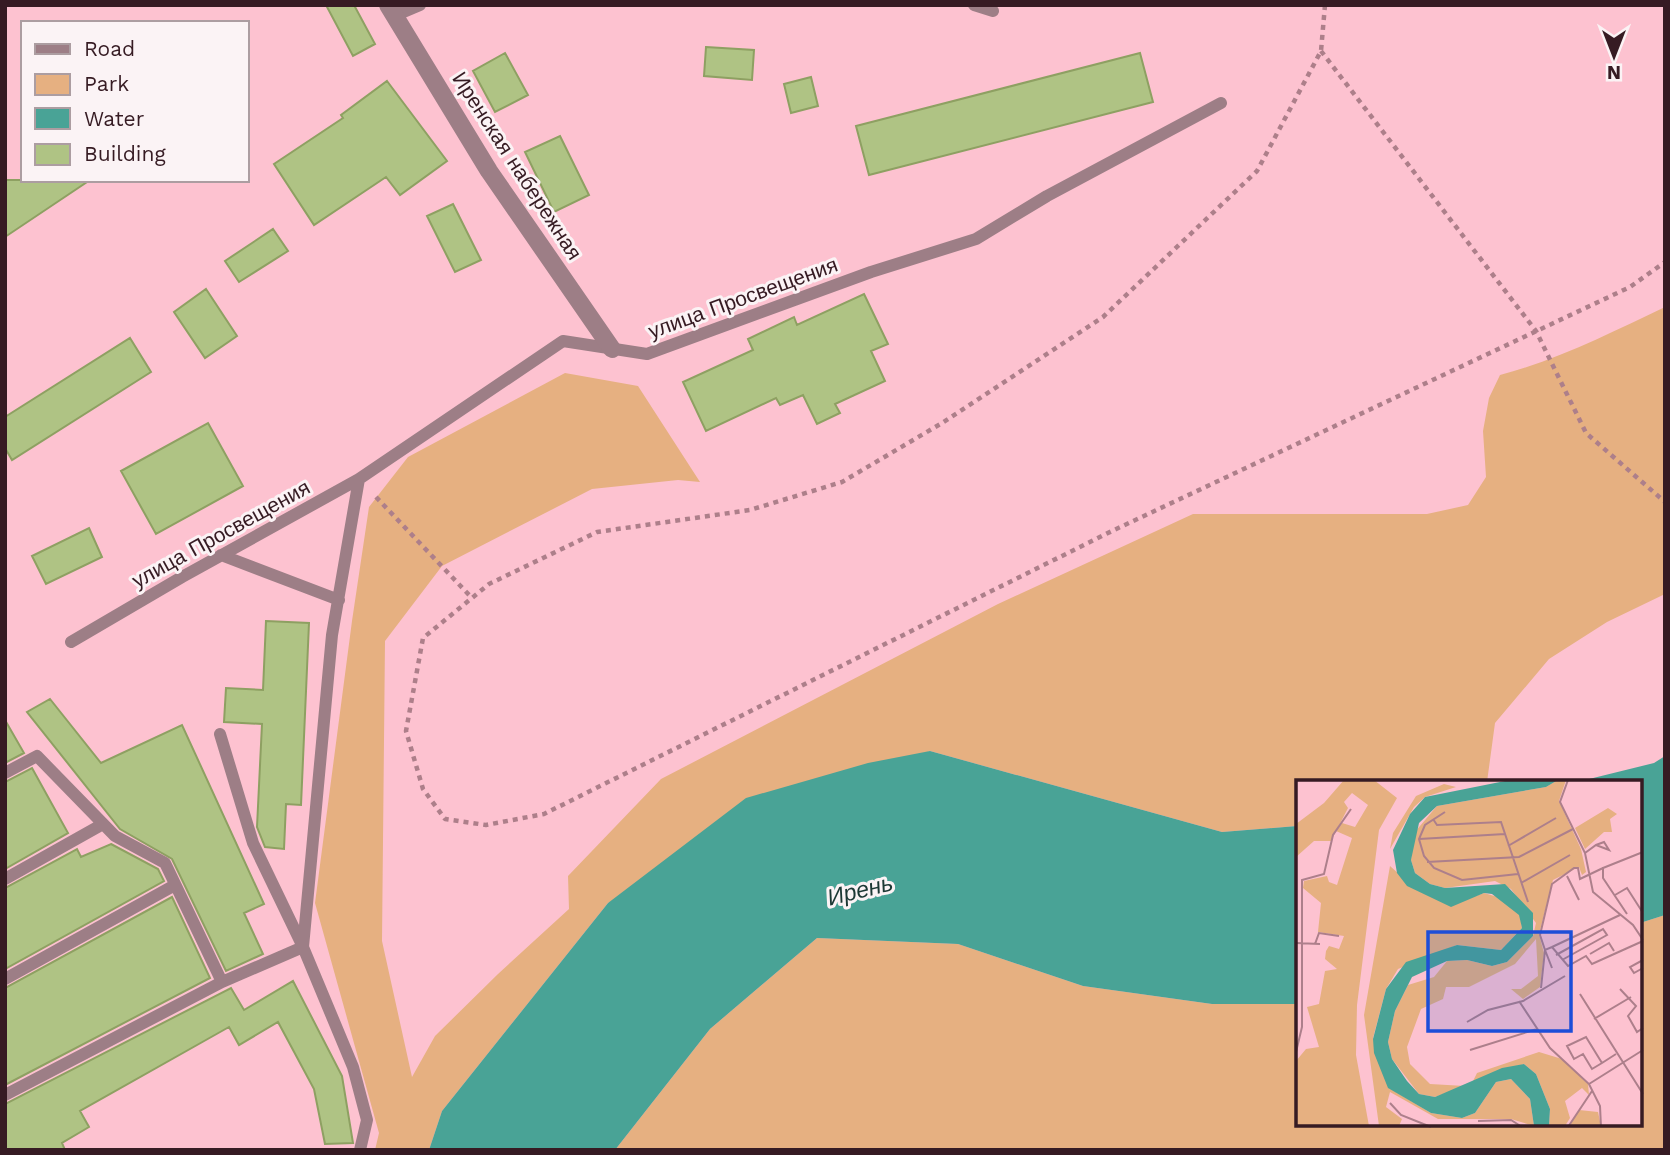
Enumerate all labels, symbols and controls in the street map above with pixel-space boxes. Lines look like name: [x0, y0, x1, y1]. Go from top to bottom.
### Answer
legend: [21, 21, 248, 182]
north arrow: [1579, 21, 1649, 91]
text: Road: [84, 36, 135, 61]
text: N: [1607, 61, 1621, 84]
street label: Иренская набережная: [447, 67, 588, 264]
text: Park: [84, 71, 129, 96]
text: Water: [84, 106, 145, 131]
text: Building: [84, 141, 166, 166]
street label: улица Просвещения: [645, 252, 841, 343]
street label: улица Просвещения: [127, 474, 314, 593]
inset map: [1296, 780, 1642, 1127]
water label: Ирень: [824, 869, 896, 912]

